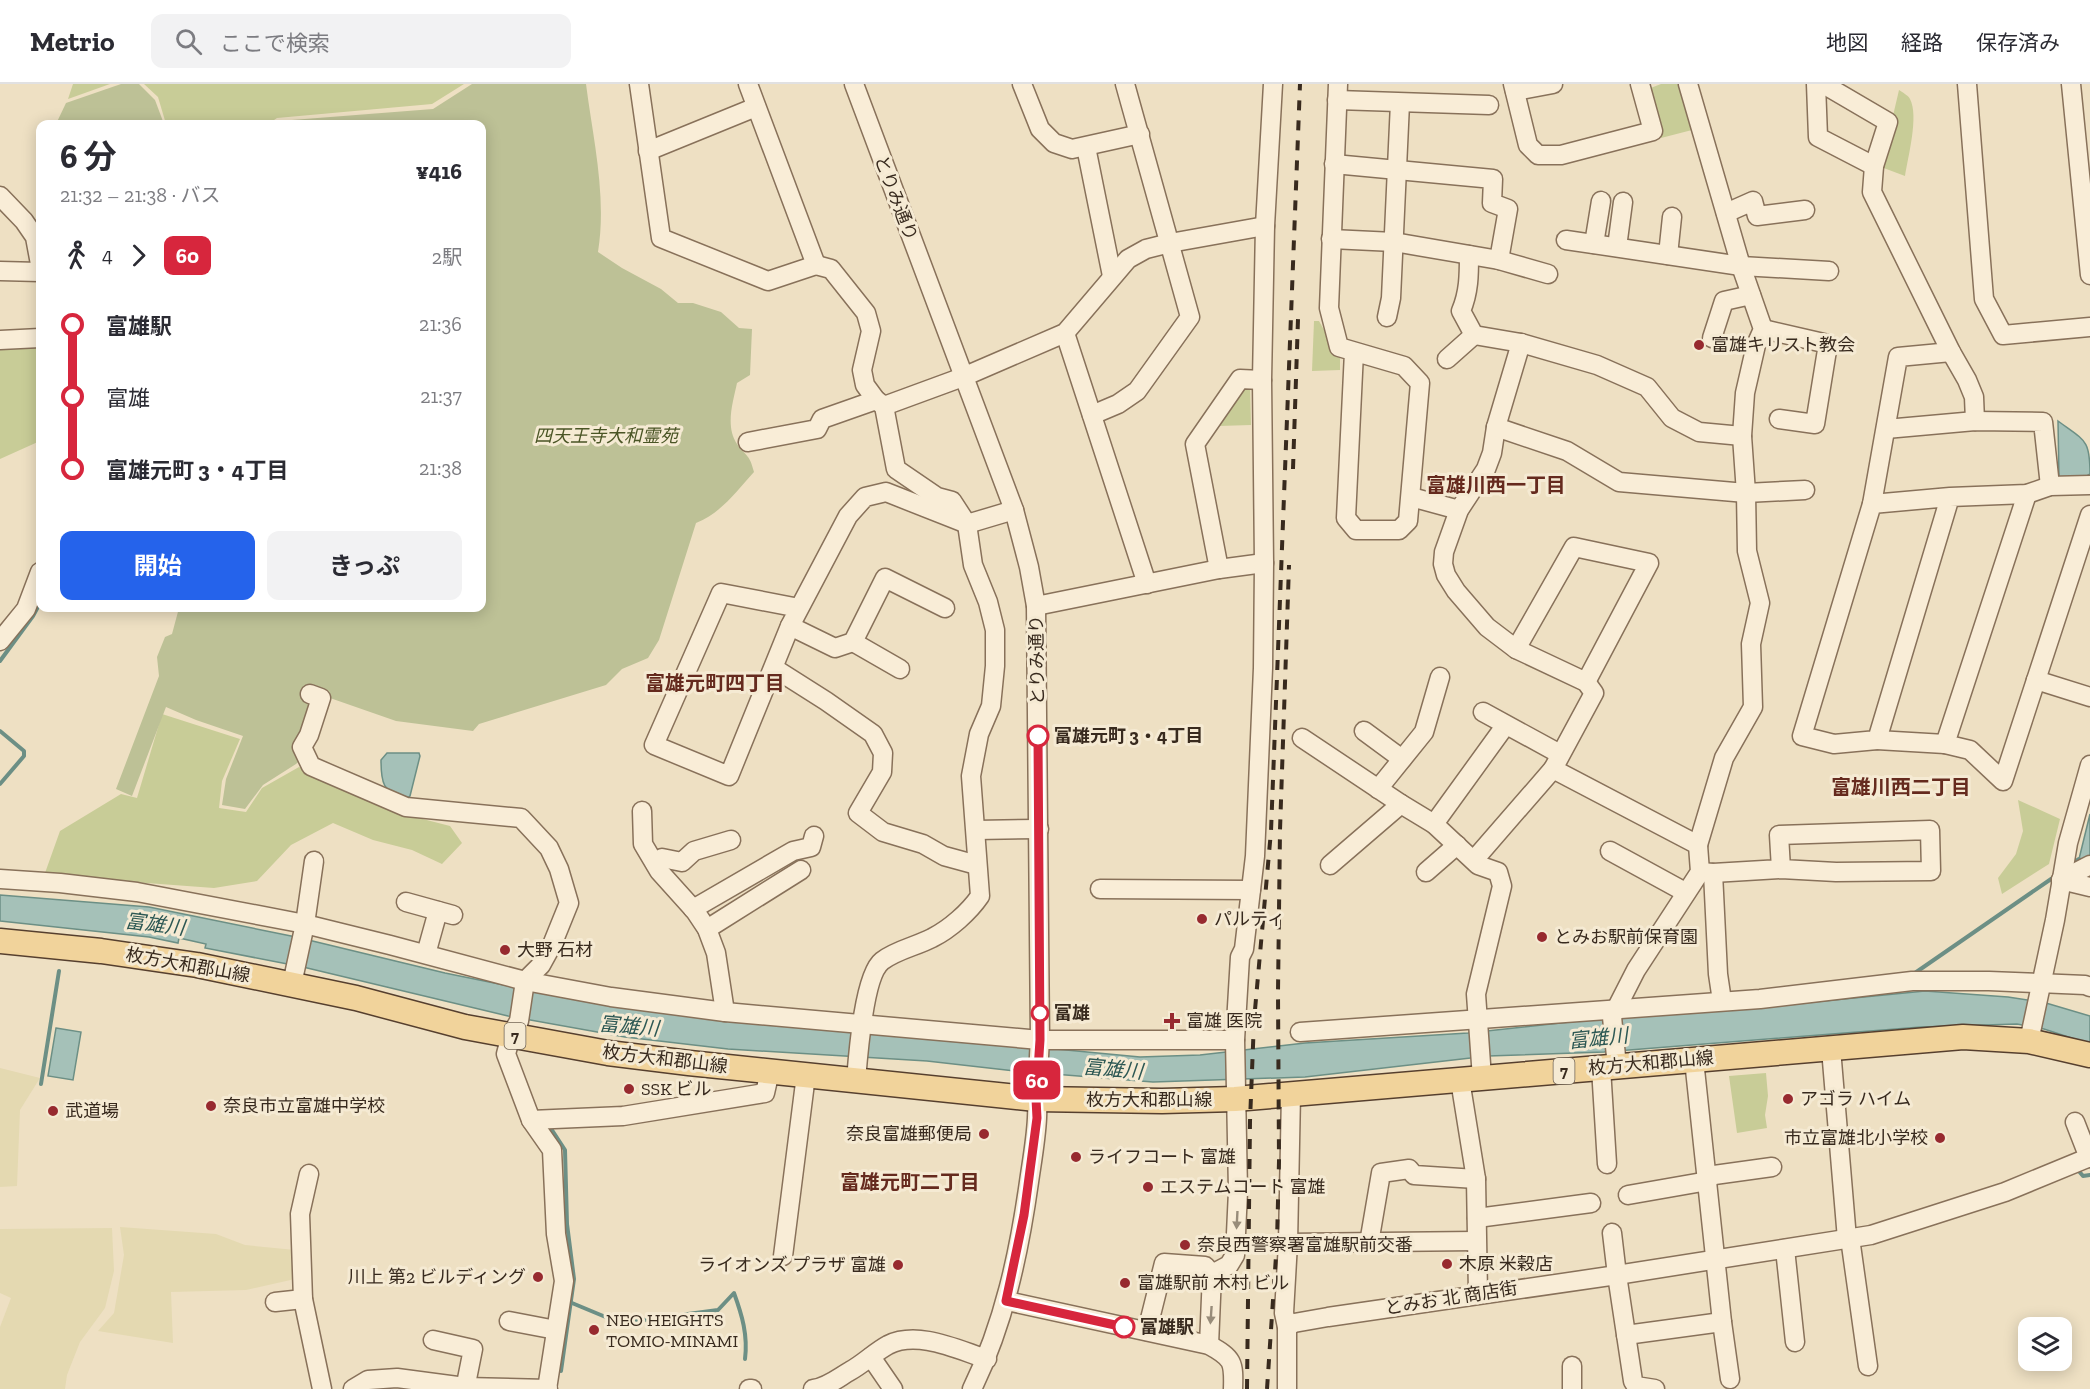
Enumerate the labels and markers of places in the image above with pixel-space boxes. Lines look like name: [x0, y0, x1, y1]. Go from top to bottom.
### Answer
place label: 富雄キリスト教会: [1711, 334, 1855, 356]
marker: 富雄キリスト教会: [1692, 338, 1706, 352]
marker: 富雄元町 3・4丁目: [1027, 725, 1049, 747]
place label: 富雄元町 3・4丁目: [1054, 725, 1203, 747]
place label: パルティ: [1214, 908, 1285, 930]
marker: パルティ: [1195, 912, 1209, 926]
place label: とみお駅前保育園: [1554, 926, 1698, 948]
marker: とみお駅前保育園: [1535, 930, 1549, 944]
place label: 大野 石材: [517, 939, 593, 961]
marker: 大野 石材: [498, 943, 512, 957]
place label: 富雄: [1054, 1002, 1090, 1024]
marker: 富雄: [1031, 1004, 1049, 1022]
place label: 富雄 医院: [1186, 1010, 1262, 1032]
marker: 富雄 医院: [1163, 1012, 1181, 1030]
place label: SSK ビル: [641, 1078, 712, 1100]
marker: SSK ビル: [622, 1082, 636, 1096]
place label: アゴラ ハイム: [1800, 1088, 1911, 1110]
marker: アゴラ ハイム: [1781, 1092, 1795, 1106]
place label: 奈良市立富雄中学校: [223, 1095, 385, 1117]
marker: 奈良市立富雄中学校: [204, 1099, 218, 1113]
place label: 武道場: [65, 1100, 119, 1122]
marker: 武道場: [46, 1104, 60, 1118]
place label: 奈良富雄郵便局: [846, 1123, 972, 1145]
marker: 奈良富雄郵便局: [977, 1127, 991, 1141]
place label: 市立富雄北小学校: [1784, 1127, 1928, 1149]
marker: 市立富雄北小学校: [1933, 1131, 1947, 1145]
place label: ライフコート 富雄: [1088, 1146, 1236, 1168]
marker: ライフコート 富雄: [1069, 1150, 1083, 1164]
place label: エステムコート 富雄: [1160, 1176, 1326, 1198]
marker: エステムコート 富雄: [1141, 1180, 1155, 1194]
place label: 奈良西警察署富雄駅前交番: [1197, 1234, 1413, 1256]
marker: 奈良西警察署富雄駅前交番: [1178, 1238, 1192, 1252]
place label: 木原 米穀店: [1459, 1253, 1553, 1275]
place label: ライオンズ プラザ 富雄: [698, 1254, 886, 1276]
marker: 木原 米穀店: [1440, 1257, 1454, 1271]
marker: ライオンズ プラザ 富雄: [891, 1258, 905, 1272]
place label: 川上 第2 ビルディング: [348, 1266, 526, 1288]
marker: 川上 第2 ビルディング: [531, 1270, 545, 1284]
place label: 富雄駅前 木村 ビル: [1137, 1272, 1289, 1294]
marker: 富雄駅前 木村 ビル: [1118, 1276, 1132, 1290]
place label: NEO HEIGHTS TOMIO-MINAMI: [606, 1309, 738, 1352]
marker: 富雄駅: [1113, 1316, 1135, 1338]
place label: 富雄駅: [1140, 1316, 1194, 1338]
marker: NEO HEIGHTS TOMIO-MINAMI: [587, 1323, 601, 1337]

